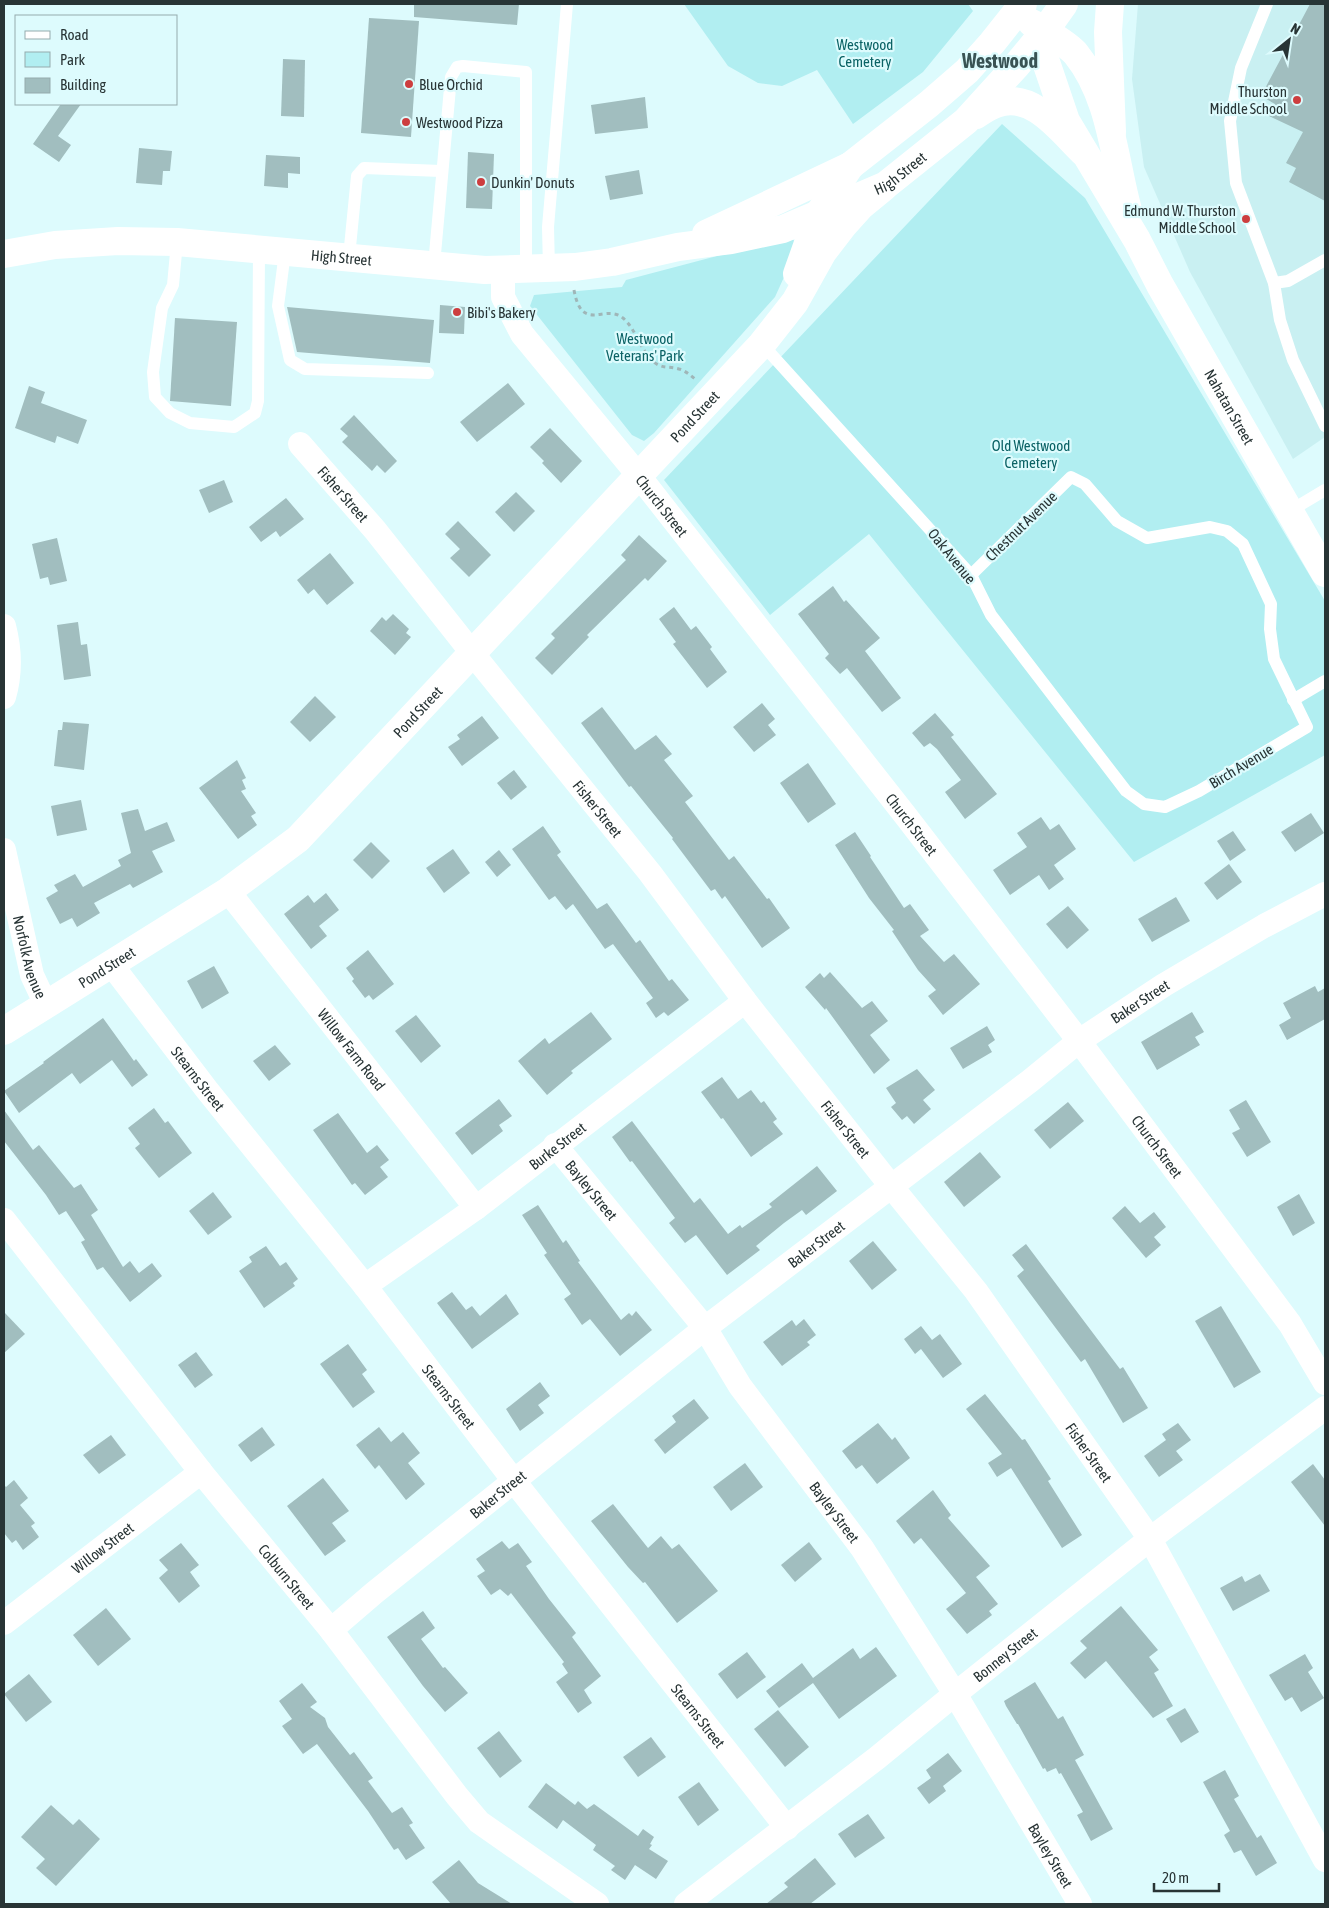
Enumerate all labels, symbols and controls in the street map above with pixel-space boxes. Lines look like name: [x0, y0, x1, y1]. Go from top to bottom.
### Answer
legend: [15, 15, 178, 105]
north arrow: [1264, 15, 1314, 65]
text: N: [1288, 20, 1303, 38]
text: Road: [60, 26, 89, 43]
park label: Westwood Cemetery: [837, 36, 893, 70]
district label: Westwood: [961, 49, 1038, 72]
text: Park: [60, 51, 85, 68]
text: Building: [60, 76, 106, 93]
place label: Blue Orchid: [419, 76, 483, 93]
marker: Blue Orchid: [403, 78, 415, 90]
place label: Thurston Middle School: [1209, 83, 1287, 117]
marker: Thurston Middle School: [1291, 94, 1303, 106]
place label: Westwood Pizza: [416, 114, 503, 131]
marker: Westwood Pizza: [400, 116, 412, 128]
street label: High Street: [871, 148, 929, 198]
place label: Dunkin' Donuts: [491, 174, 575, 191]
marker: Dunkin' Donuts: [475, 176, 487, 188]
place label: Edmund W. Thurston Middle School: [1124, 202, 1236, 236]
marker: Edmund W. Thurston Middle School: [1240, 213, 1252, 225]
street label: High Street: [310, 246, 373, 268]
place label: Bibi's Bakery: [467, 304, 536, 321]
marker: Bibi's Bakery: [451, 306, 463, 318]
park label: Westwood Veterans' Park: [606, 330, 684, 364]
street label: Nahatan Street: [1202, 366, 1258, 447]
street label: Pond Street: [666, 387, 722, 445]
park label: Old Westwood Cemetery: [992, 437, 1070, 471]
street label: Fisher Street: [315, 462, 372, 525]
street label: Church Street: [633, 471, 692, 540]
street label: Chestnut Avenue: [982, 488, 1060, 564]
street label: Oak Avenue: [925, 525, 979, 587]
street label: Pond Street: [389, 683, 445, 741]
street label: Birch Avenue: [1206, 740, 1276, 792]
street label: Fisher Street: [570, 777, 626, 841]
street label: Church Street: [883, 790, 941, 858]
street label: Norfolk Avenue: [10, 914, 50, 1001]
street label: Pond Street: [75, 943, 138, 991]
street label: Baker Street: [1107, 975, 1172, 1026]
street label: Willow Farm Road: [315, 1005, 389, 1093]
street label: Stearns Street: [168, 1043, 229, 1114]
street label: Fisher Street: [818, 1097, 874, 1161]
street label: Church Street: [1129, 1112, 1186, 1181]
street label: Burke Street: [525, 1118, 589, 1173]
street label: Bayley Street: [562, 1157, 621, 1223]
street label: Baker Street: [784, 1217, 848, 1271]
street label: Stearns Street: [419, 1361, 479, 1432]
street label: Fisher Street: [1063, 1419, 1116, 1485]
street label: Baker Street: [466, 1467, 529, 1522]
street label: Bayley Street: [806, 1478, 863, 1546]
street label: Willow Street: [68, 1519, 137, 1577]
street label: Colburn Street: [255, 1540, 319, 1612]
street label: Bonney Street: [970, 1624, 1040, 1685]
street label: Stearns Street: [668, 1680, 729, 1751]
street label: Bayley Street: [1025, 1820, 1077, 1891]
scale bar: [1154, 1860, 1219, 1892]
text: 20 m: [1162, 1869, 1189, 1886]

